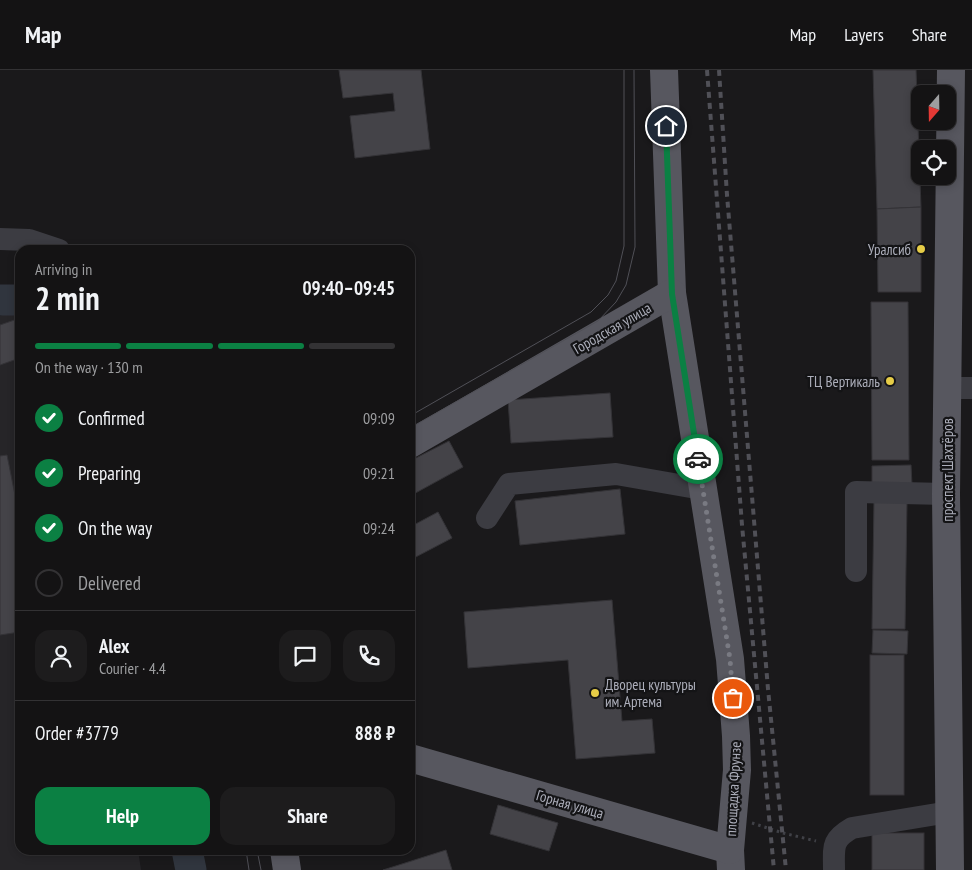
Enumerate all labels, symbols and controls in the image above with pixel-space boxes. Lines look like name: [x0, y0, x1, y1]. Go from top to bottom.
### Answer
text: Map: [25, 19, 62, 50]
text: Map: [790, 23, 816, 46]
text: Layers: [844, 23, 884, 46]
text: Share: [912, 23, 947, 46]
north arrow: [911, 85, 956, 130]
map controls: [911, 85, 956, 185]
pin: [645, 105, 687, 147]
icon: home: [652, 112, 680, 140]
button: locate: [911, 140, 956, 185]
place label: Уралсиб: [868, 240, 911, 259]
marker: Уралсиб: [915, 243, 927, 255]
text: Arriving in: [35, 259, 92, 279]
text: 09:40–09:45: [302, 276, 395, 300]
text: 2 min: [35, 277, 100, 319]
street label: Городская улица: [570, 298, 654, 358]
text: On the way · 130 m: [35, 357, 143, 377]
place label: ТЦ Вертикаль: [807, 372, 880, 391]
marker: ТЦ Вертикаль: [884, 375, 896, 387]
icon: check: [35, 404, 63, 432]
text: Confirmed: [78, 406, 145, 430]
text: 09:09: [363, 408, 395, 428]
street label: проспект Шахтёров: [938, 418, 957, 522]
courier: [673, 434, 723, 484]
icon: car: [684, 445, 712, 473]
icon: check: [35, 459, 63, 487]
text: Preparing: [78, 461, 141, 485]
text: 09:21: [363, 463, 395, 483]
icon: check: [35, 514, 63, 542]
text: On the way: [78, 516, 152, 540]
text: 09:24: [363, 518, 395, 538]
text: Delivered: [78, 571, 141, 595]
button: person: [35, 630, 87, 682]
button: chat: [279, 630, 331, 682]
button: phone: [343, 630, 395, 682]
text: Alex: [99, 634, 129, 658]
text: Courier · 4.4: [99, 658, 166, 678]
place label: Дворец культуры им. Артема: [605, 675, 696, 711]
pin: [712, 677, 754, 719]
icon: bag: [719, 684, 747, 712]
marker: Дворец культуры им. Артема: [589, 687, 601, 699]
text: Order #3779: [35, 721, 119, 745]
text: 888 ₽: [355, 721, 395, 745]
street label: площадка Фрунзе: [721, 741, 745, 837]
street label: Горная улица: [534, 785, 606, 823]
button: Help: [35, 787, 210, 845]
button: Share: [220, 787, 395, 845]

